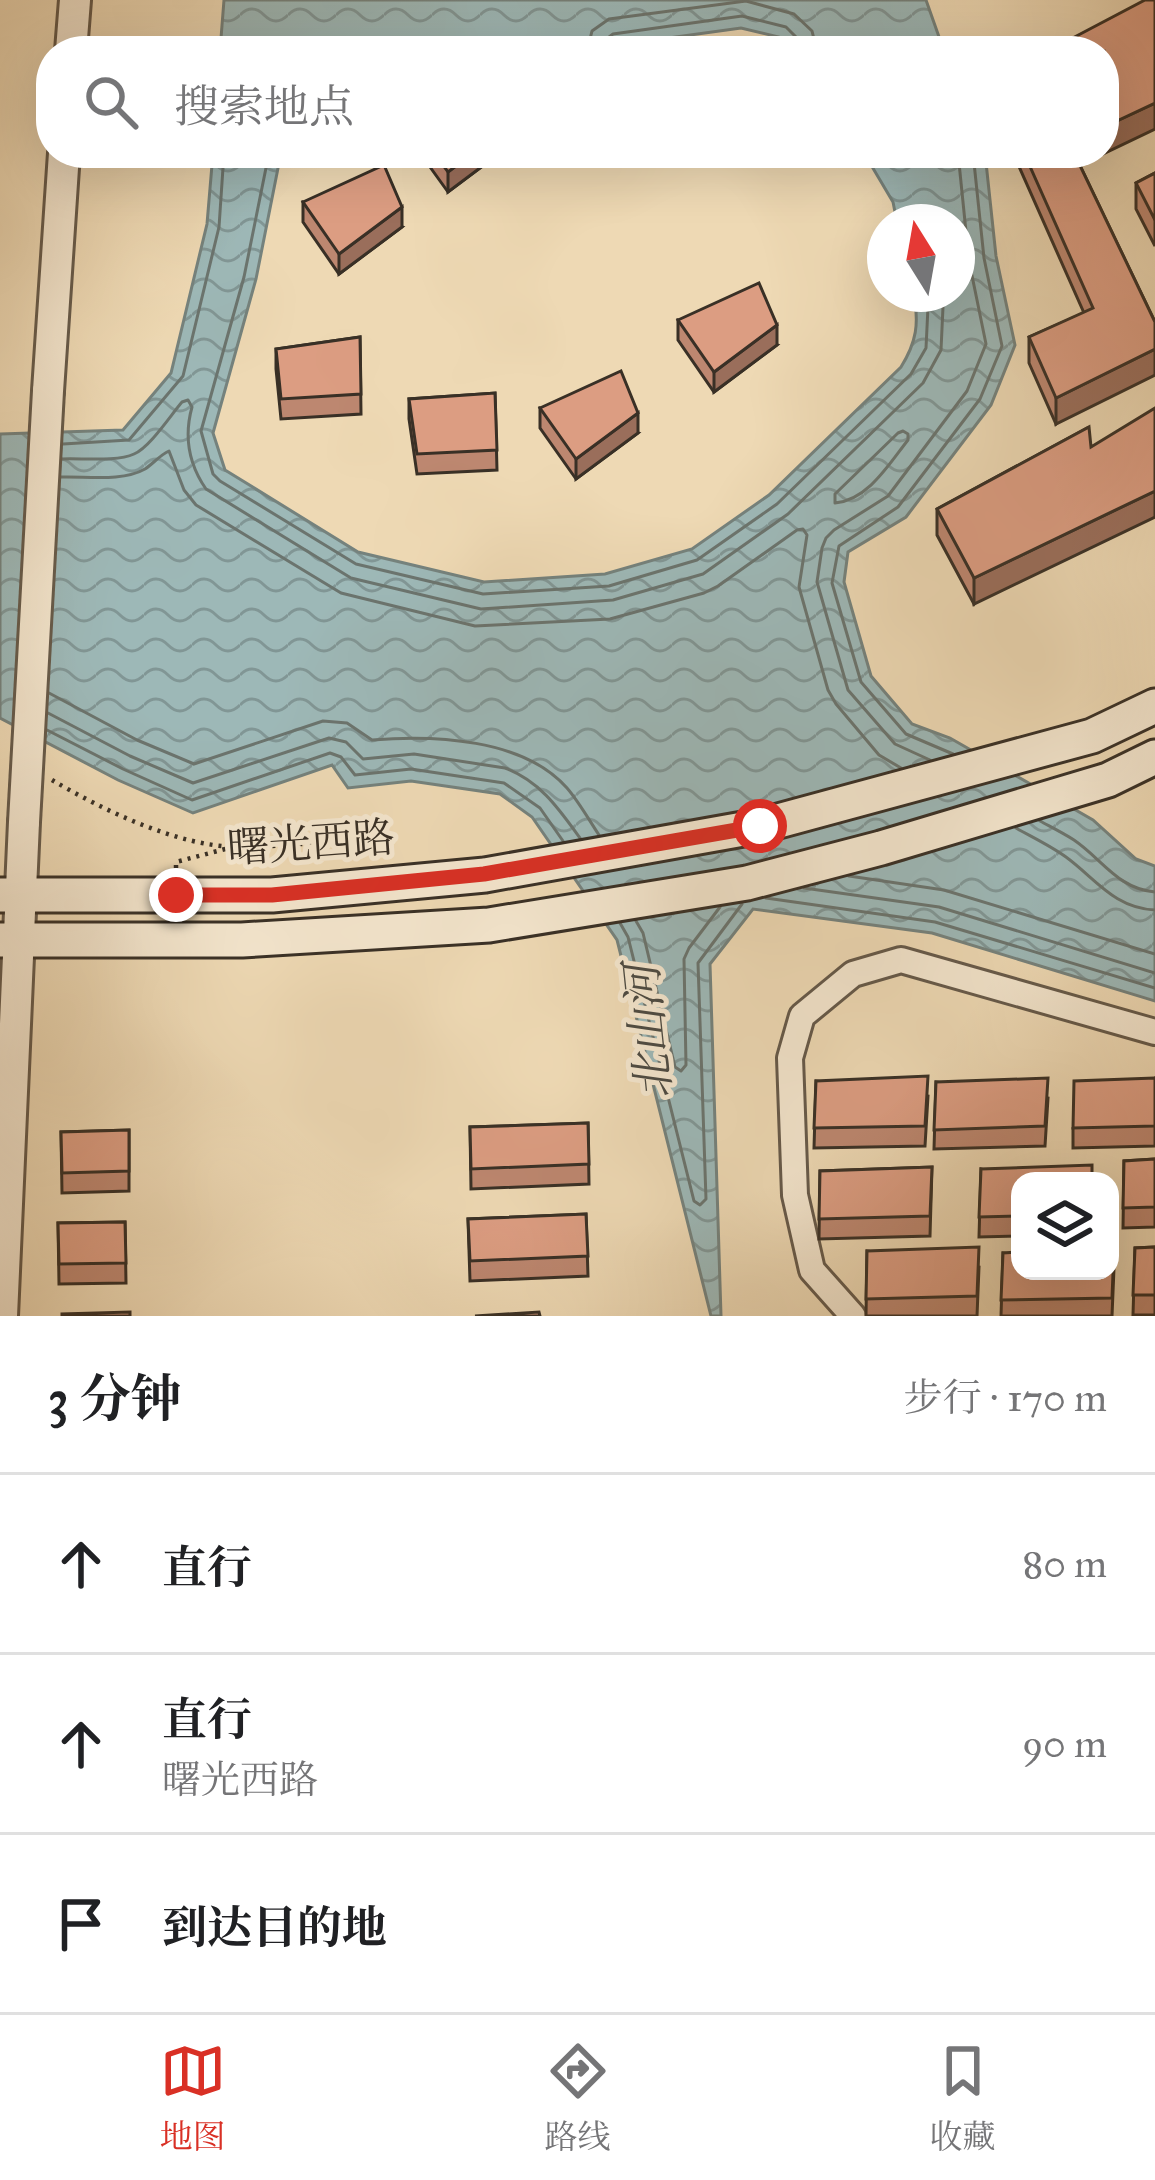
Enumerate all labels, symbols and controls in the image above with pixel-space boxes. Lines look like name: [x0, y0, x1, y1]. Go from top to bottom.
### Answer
search box: [36, 36, 1119, 168]
icon: search: [78, 69, 144, 135]
text: 搜索地点: [174, 79, 354, 134]
north arrow: [867, 204, 975, 312]
route start: [733, 799, 787, 853]
street label: 曙光西路: [225, 811, 397, 875]
route end: [149, 868, 203, 922]
water label: 北山河: [613, 955, 682, 1102]
map controls: [1011, 1172, 1119, 1280]
button: layers: [1011, 1172, 1119, 1280]
text: 3 分钟: [48, 1368, 181, 1430]
text: 步行 · 170 m: [904, 1374, 1107, 1422]
icon: ahead: [48, 1531, 114, 1597]
text: 直行: [162, 1540, 252, 1595]
text: 80 m: [1022, 1540, 1107, 1588]
text: 直行: [162, 1692, 252, 1747]
icon: ahead: [48, 1711, 114, 1777]
text: 90 m: [1022, 1720, 1107, 1768]
text: 曙光西路: [162, 1756, 318, 1804]
icon: arrive: [48, 1891, 114, 1957]
text: 到达目的地: [162, 1900, 387, 1955]
tab: 地图: [160, 2038, 226, 2157]
tab: 路线: [545, 2038, 611, 2157]
tab: 收藏: [930, 2038, 996, 2157]

